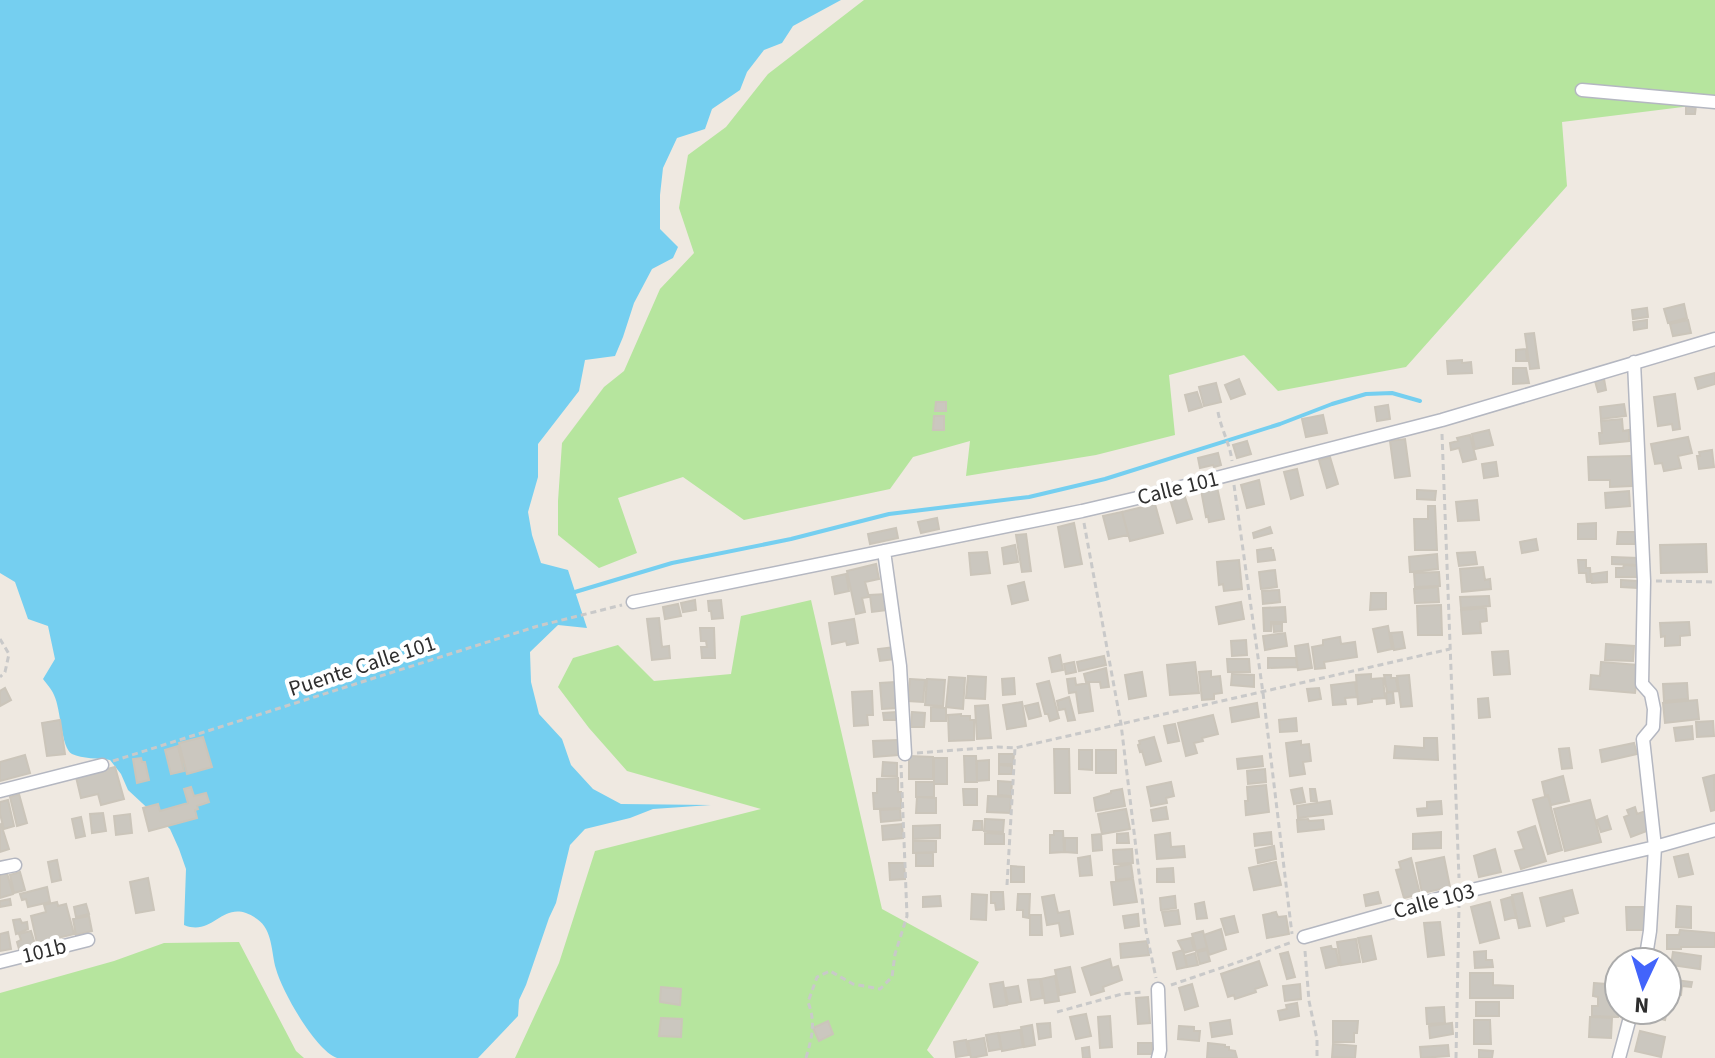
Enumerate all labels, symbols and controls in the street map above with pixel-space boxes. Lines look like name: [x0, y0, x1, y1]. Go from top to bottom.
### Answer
street label: Calle 101: [1134, 462, 1222, 514]
street label: Puente Calle 101: [284, 627, 440, 705]
street label: Calle 103: [1390, 875, 1478, 927]
street label: 101b: [18, 930, 70, 972]
north arrow: [1603, 946, 1683, 1026]
text: N: [1633, 988, 1650, 1021]

